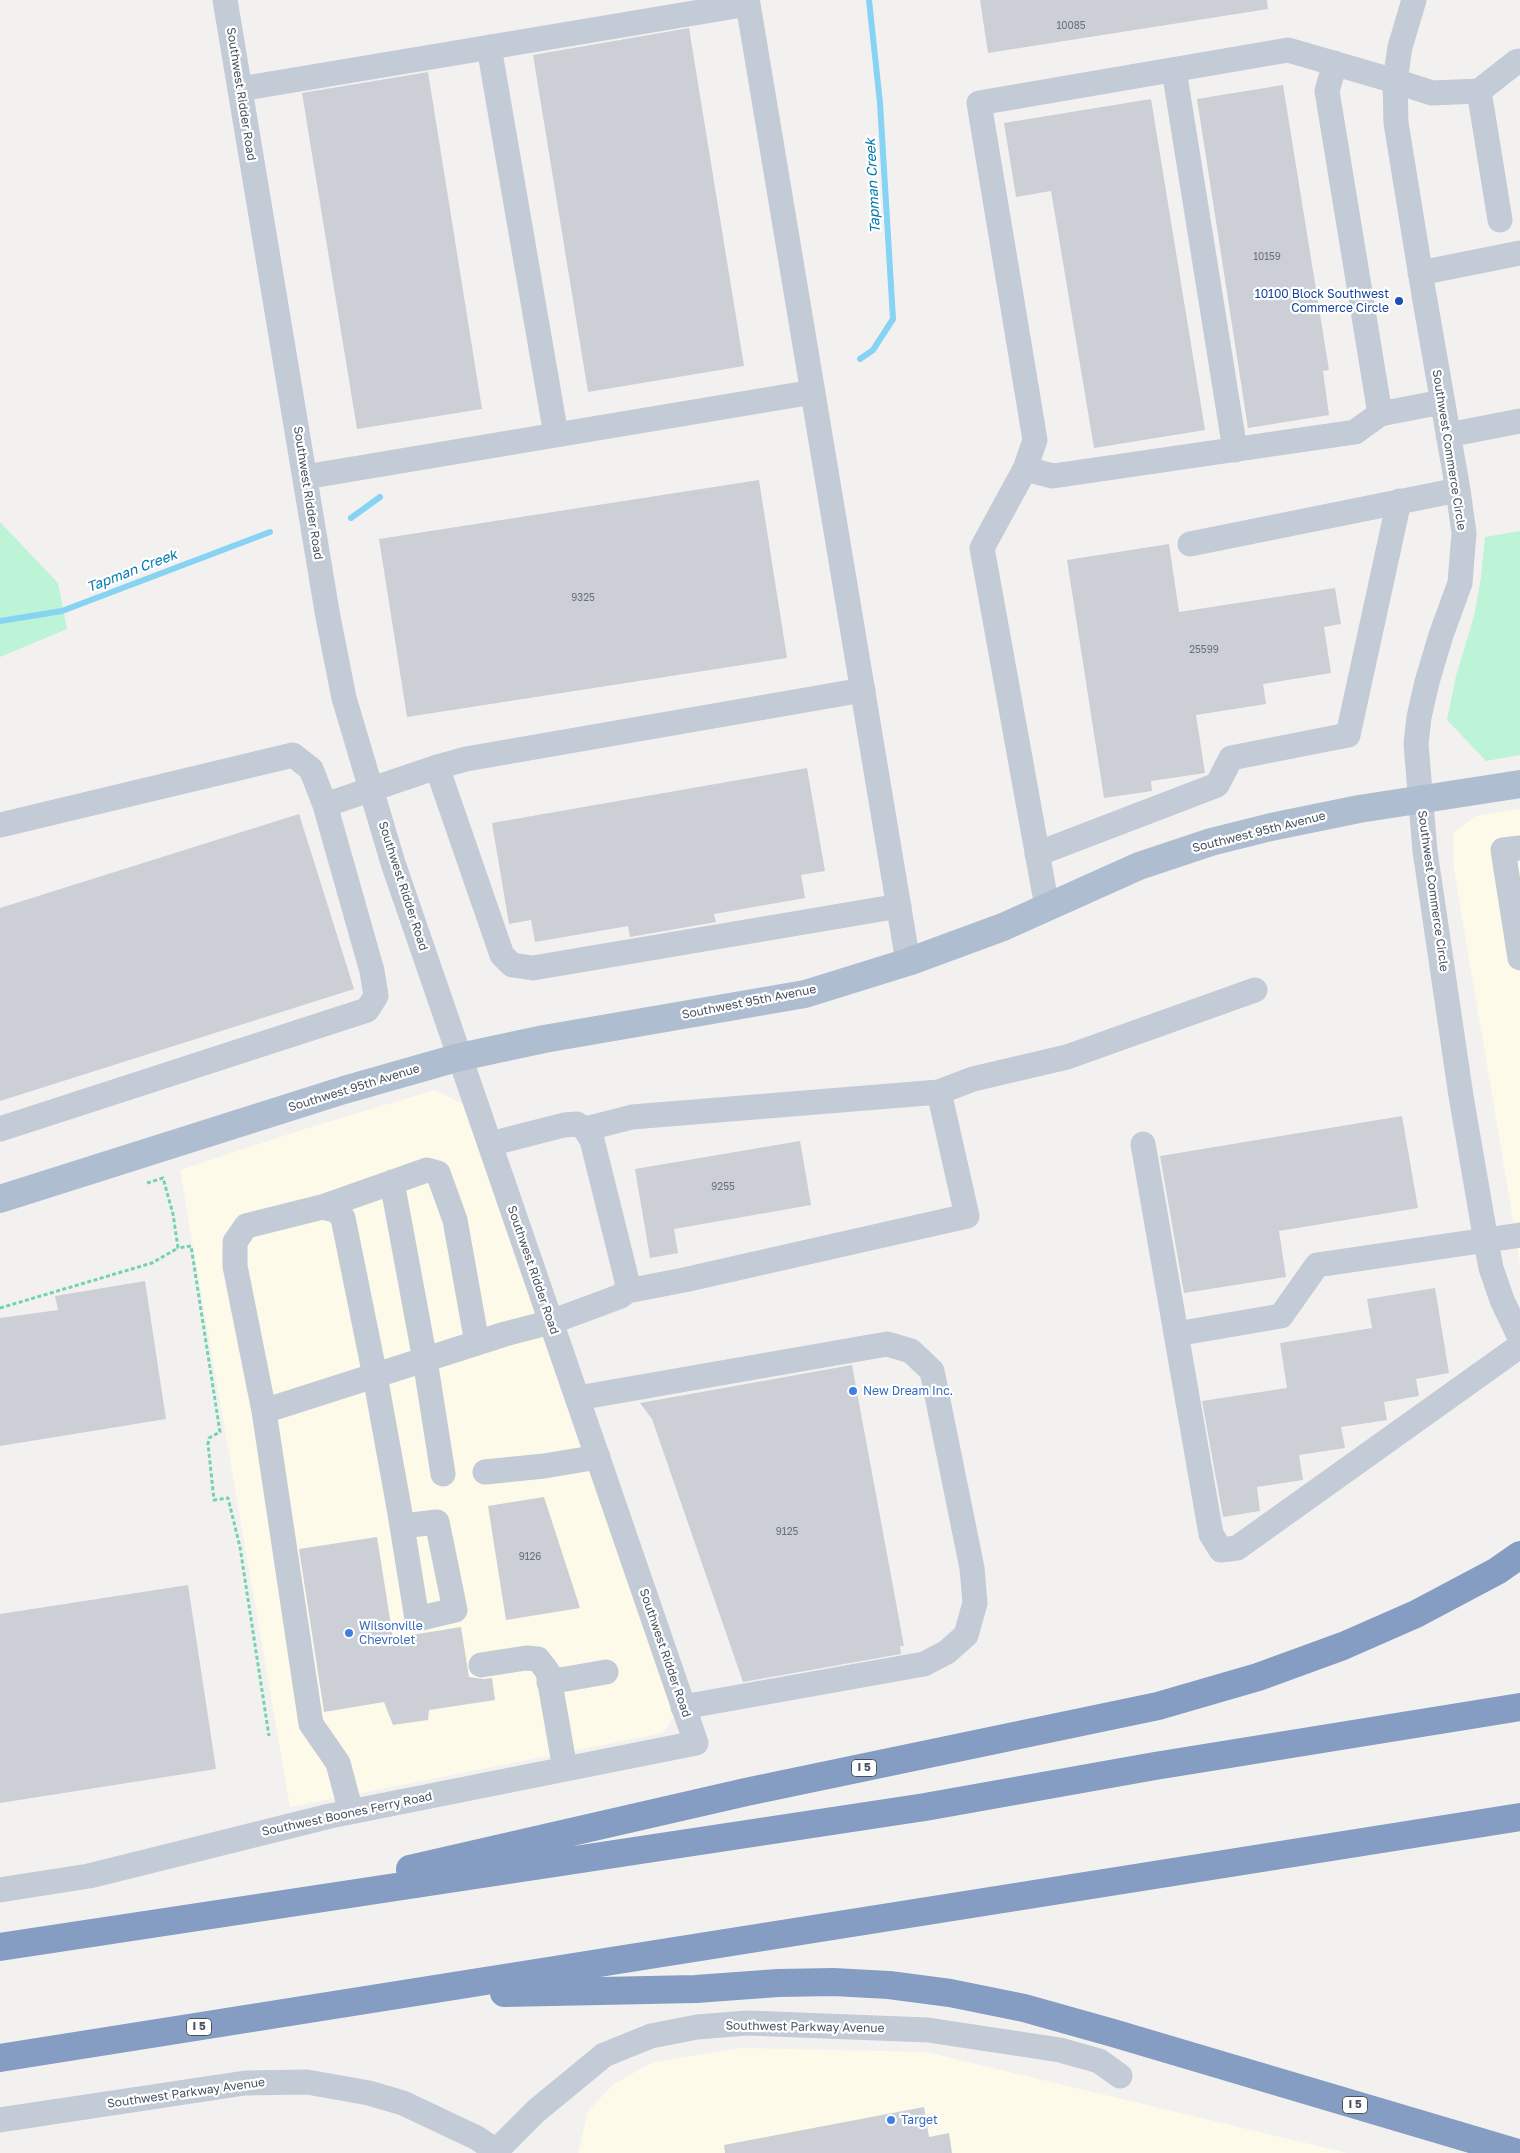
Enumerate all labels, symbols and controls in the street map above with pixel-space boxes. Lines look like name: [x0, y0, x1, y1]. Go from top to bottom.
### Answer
house number: 10085: [1056, 20, 1086, 32]
street label: Southwest Ridder Road: [223, 26, 259, 162]
water label: Tapman Creek: [862, 138, 884, 234]
house number: 10159: [1253, 251, 1281, 263]
place label: 10100 Block Southwest Commerce Circle: [1255, 287, 1389, 315]
marker: 10100 Block Southwest Commerce Circle: [1393, 295, 1405, 307]
street label: Southwest Commerce Circle: [1429, 369, 1469, 531]
street label: Southwest Ridder Road: [290, 425, 326, 561]
water label: Tapman Creek: [84, 546, 180, 596]
house number: 9325: [571, 592, 595, 604]
house number: 25599: [1189, 644, 1219, 656]
street label: Southwest 95th Avenue: [1191, 808, 1327, 856]
street label: Southwest Commerce Circle: [1415, 809, 1451, 973]
street label: Southwest Ridder Road: [375, 820, 431, 952]
street label: Southwest 95th Avenue: [681, 982, 817, 1022]
street label: Southwest 95th Avenue: [287, 1061, 421, 1115]
house number: 9255: [711, 1181, 735, 1193]
street label: Southwest Ridder Road: [504, 1204, 562, 1336]
place label: New Dream Inc.: [863, 1384, 953, 1398]
marker: New Dream Inc.: [847, 1385, 859, 1397]
house number: 9125: [776, 1526, 798, 1538]
house number: 9126: [519, 1551, 541, 1563]
street label: Southwest Ridder Road: [636, 1587, 694, 1719]
place label: Wilsonville Chevrolet: [359, 1619, 423, 1647]
marker: Wilsonville Chevrolet: [343, 1627, 355, 1639]
road number: I 5: [852, 1760, 876, 1776]
street label: Southwest Boones Ferry Road: [260, 1789, 434, 1839]
road number: I 5: [186, 2018, 212, 2035]
street label: Southwest Parkway Avenue: [725, 2018, 885, 2036]
street label: Southwest Parkway Avenue: [106, 2075, 266, 2111]
road number: I 5: [1342, 2096, 1368, 2114]
place label: Target: [901, 2113, 938, 2127]
marker: Target: [885, 2114, 897, 2126]

